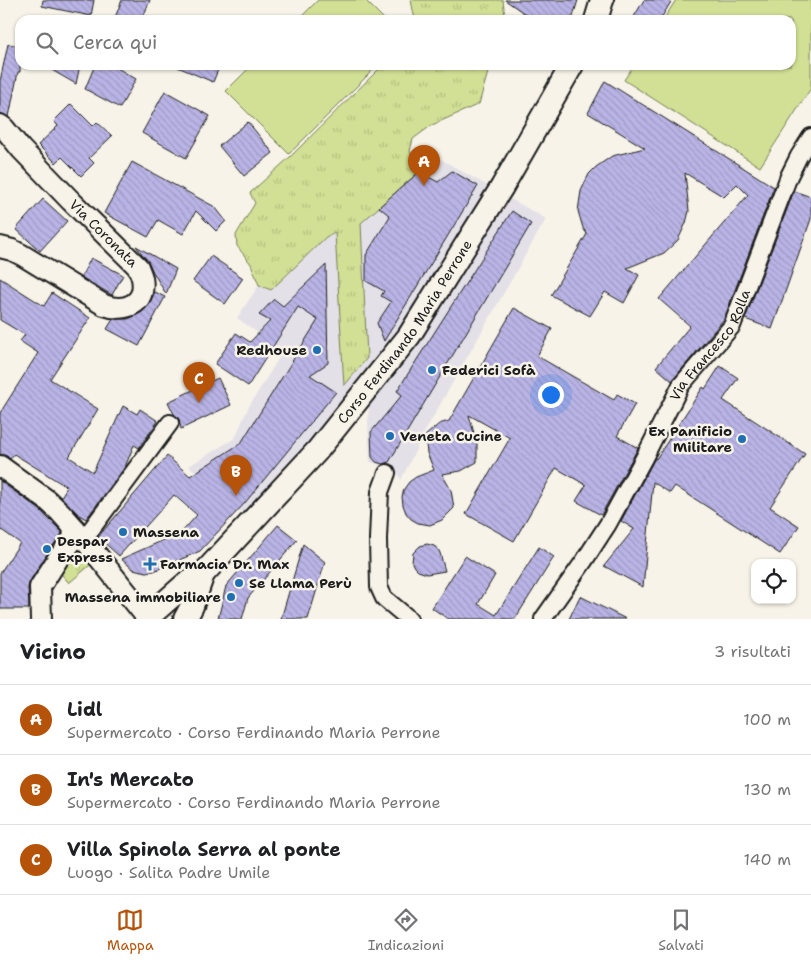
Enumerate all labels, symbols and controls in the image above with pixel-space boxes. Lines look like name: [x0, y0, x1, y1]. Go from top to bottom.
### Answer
search box: [15, 15, 796, 70]
icon: search: [33, 29, 61, 57]
text: Cerca qui: [73, 30, 157, 55]
pin: A: [408, 145, 440, 186]
street label: Via Coronata: [66, 195, 142, 271]
street label: Corso Ferdinando Maria Perrone: [333, 236, 476, 427]
street label: Via Francesco Rolla: [665, 287, 754, 404]
place label: Redhouse: [236, 341, 307, 359]
marker: Redhouse: [311, 344, 323, 356]
place label: Federici Sofà: [442, 361, 536, 379]
pin: C: [183, 362, 215, 403]
marker: Federici Sofà: [426, 364, 438, 376]
your location: [538, 382, 564, 408]
place label: Ex Panificio Militare: [648, 422, 732, 456]
place label: Veneta Cucine: [400, 427, 502, 445]
marker: Veneta Cucine: [384, 430, 396, 442]
marker: Ex Panificio Militare: [736, 433, 748, 445]
pin: B: [220, 455, 252, 496]
place label: Massena: [133, 523, 199, 541]
marker: Massena: [117, 526, 129, 538]
place label: Despar Express: [57, 532, 113, 566]
marker: Despar Express: [41, 543, 53, 555]
place label: Farmacia Dr. Max: [160, 555, 289, 573]
marker: Farmacia Dr. Max: [144, 558, 156, 570]
map controls: [751, 559, 796, 604]
button: locate: [751, 559, 796, 604]
place label: Se Llama Perù: [249, 574, 352, 592]
marker: Se Llama Perù: [233, 577, 245, 589]
place label: Massena immobiliare: [65, 588, 221, 606]
marker: Massena immobiliare: [225, 591, 237, 603]
text: Vicino: [20, 638, 86, 666]
text: 3 risultati: [714, 641, 791, 662]
text: Lidl: [67, 697, 102, 722]
text: A: [30, 709, 42, 730]
text: 100 m: [743, 709, 791, 730]
text: Supermercato · Corso Ferdinando Maria Perrone: [67, 722, 441, 743]
text: In's Mercato: [67, 767, 194, 792]
text: B: [31, 779, 41, 800]
text: 130 m: [744, 779, 791, 800]
text: Supermercato · Corso Ferdinando Maria Perrone: [67, 792, 441, 813]
text: Villa Spinola Serra al ponte: [67, 837, 341, 862]
text: C: [31, 849, 41, 870]
text: 140 m: [744, 849, 791, 870]
text: Luogo · Salita Padre Umile: [67, 862, 270, 883]
tab: Mappa: [107, 906, 154, 954]
tab: Indicazioni: [368, 906, 444, 954]
tab: Salvati: [658, 906, 704, 954]

